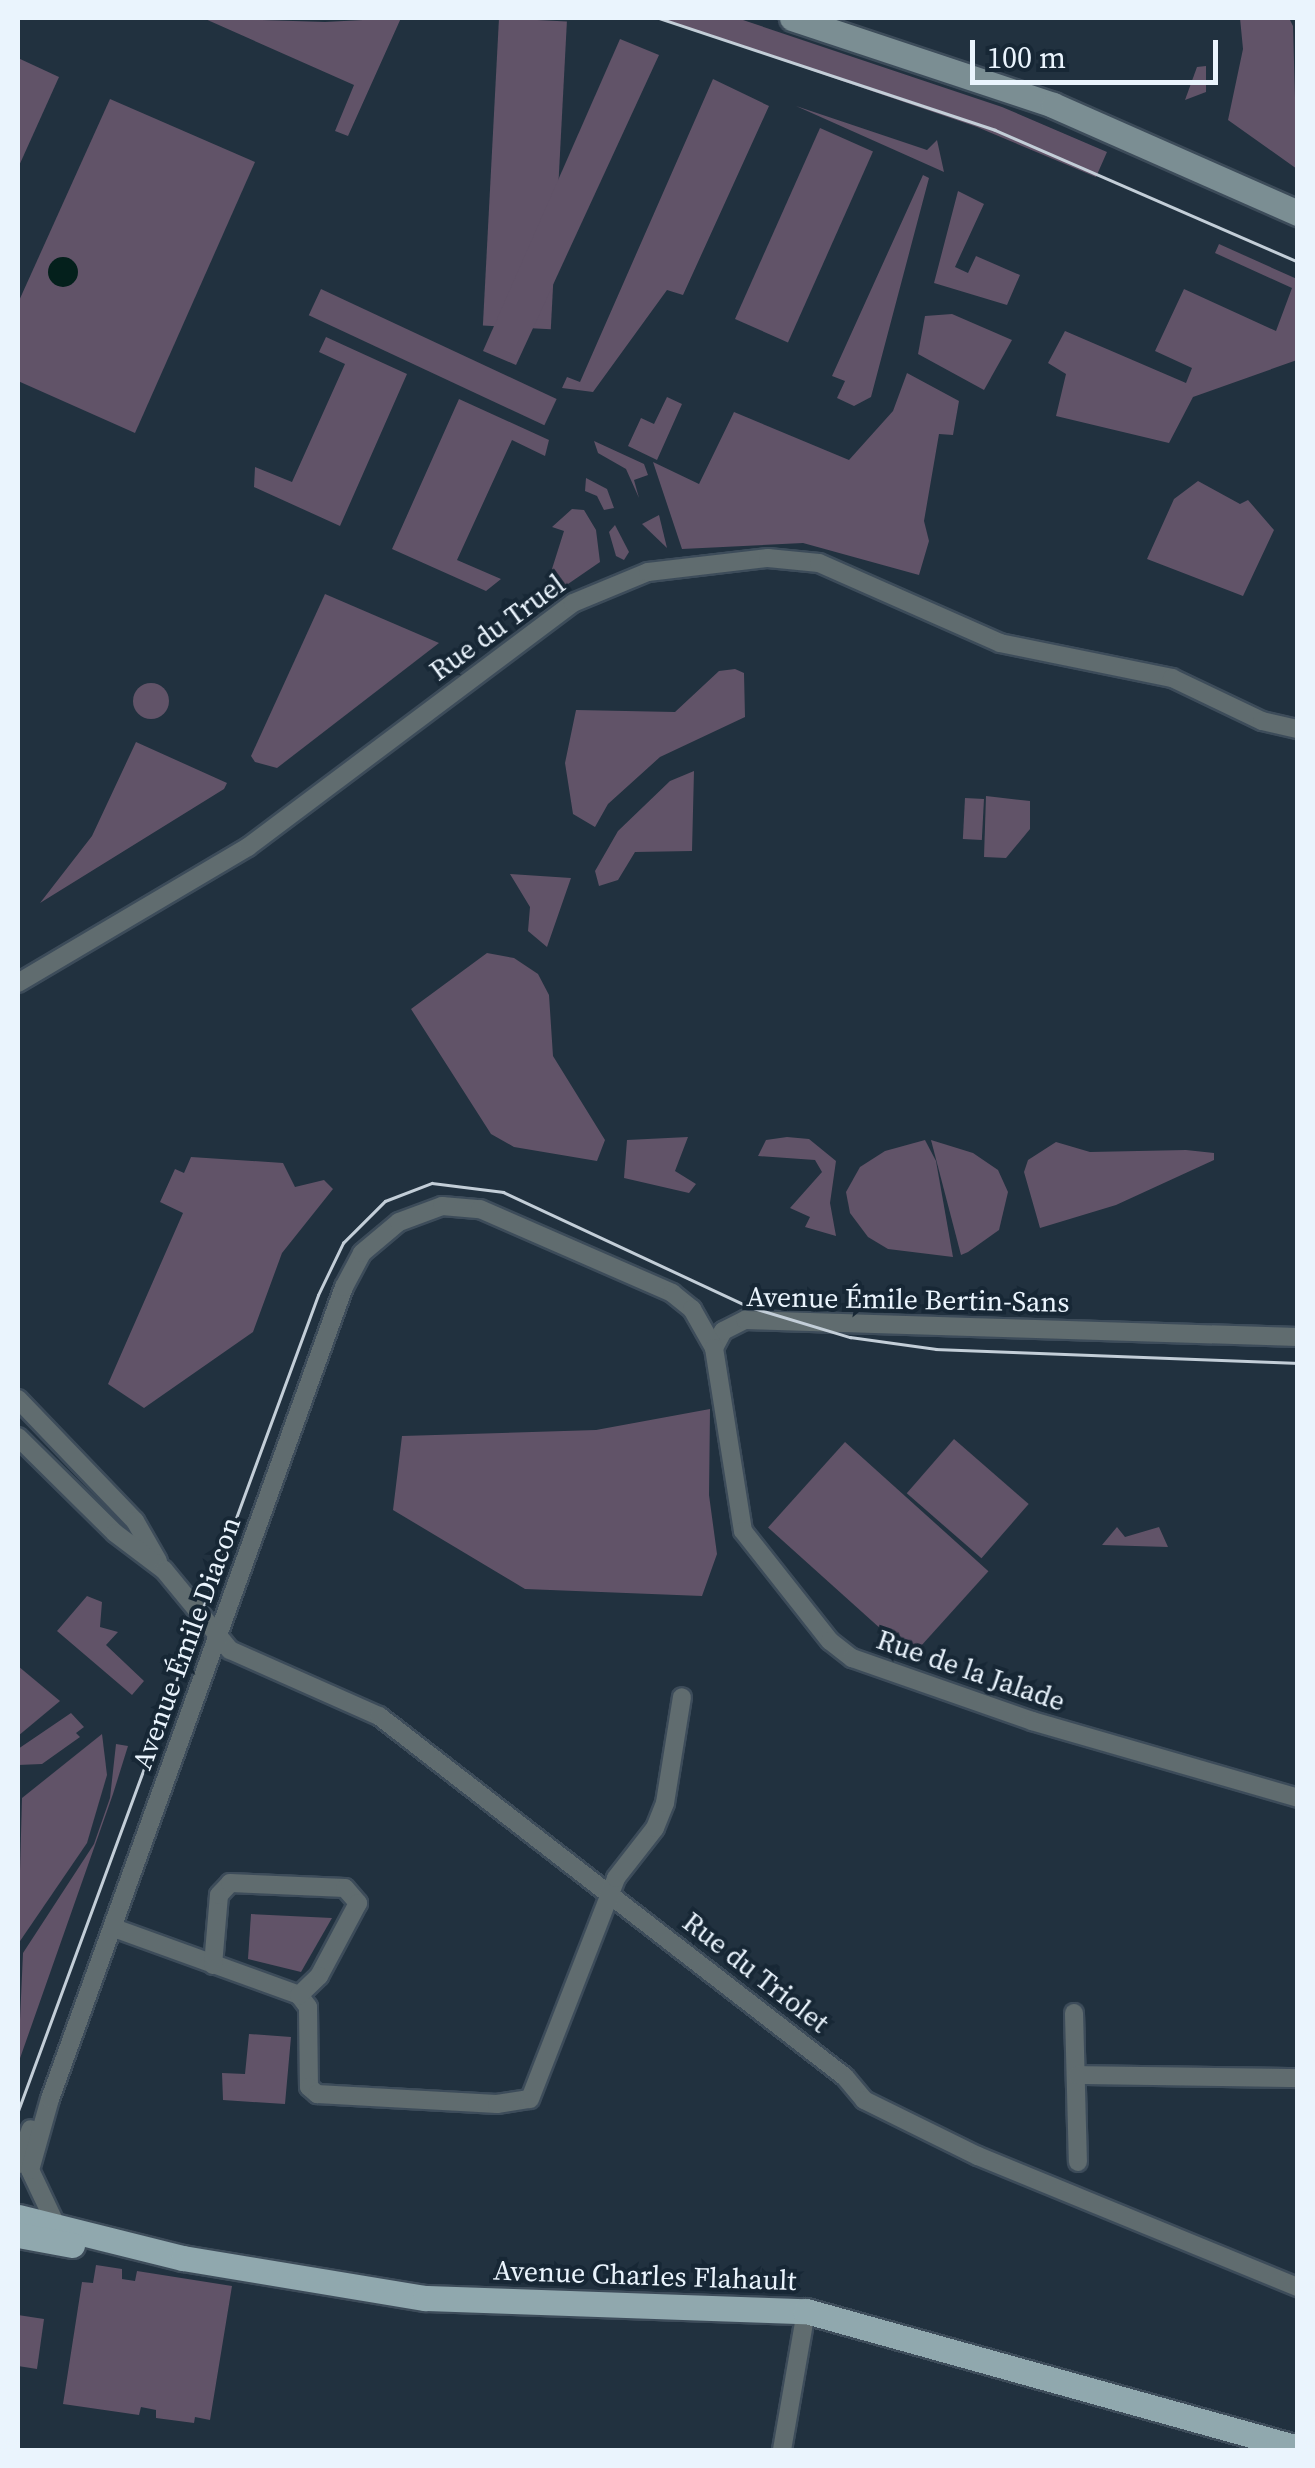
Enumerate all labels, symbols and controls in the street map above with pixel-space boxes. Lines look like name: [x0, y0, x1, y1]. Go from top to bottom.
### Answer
scale bar: [975, 20, 1222, 82]
text: 100 m: [987, 37, 1066, 78]
street label: Rue du Truel: [423, 567, 571, 687]
street label: Avenue Émile Bertin-Sans: [746, 1279, 1070, 1319]
street label: Avenue Émile Diacon: [125, 1512, 247, 1774]
street label: Rue de la Jalade: [873, 1622, 1069, 1718]
street label: Rue du Triolet: [676, 1904, 836, 2040]
street label: Avenue Charles Flahault: [493, 2253, 797, 2297]

